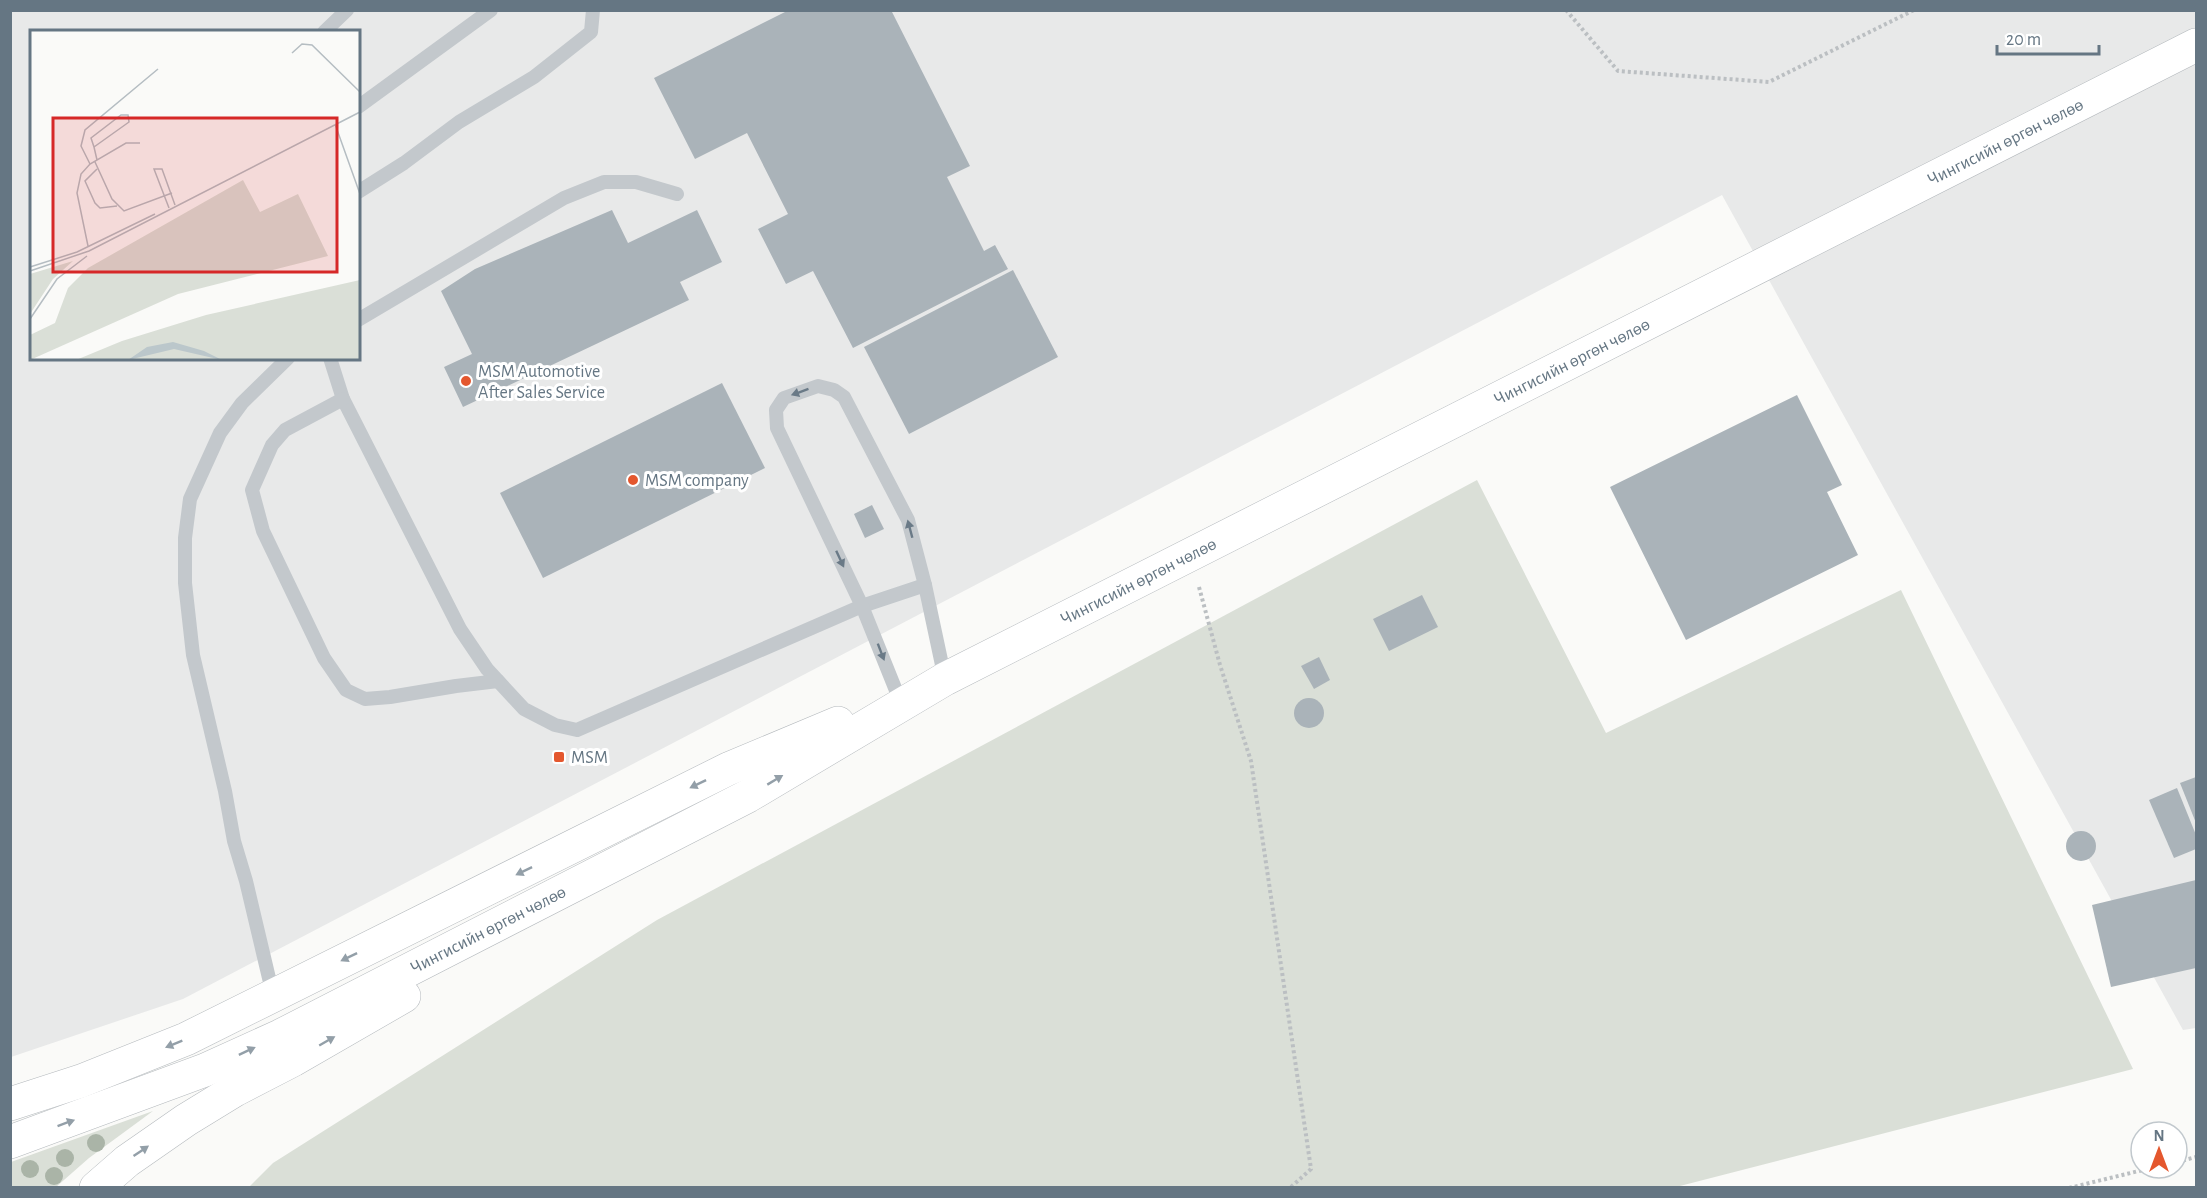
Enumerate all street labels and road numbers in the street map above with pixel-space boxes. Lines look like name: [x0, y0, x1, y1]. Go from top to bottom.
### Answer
street label: Чингисийн өргөн чөлөө: [1925, 96, 2087, 189]
street label: Чингисийн өргөн чөлөө: [1491, 315, 1653, 409]
street label: Чингисийн өргөн чөлөө: [1058, 535, 1220, 629]
street label: Чингисийн өргөн чөлөө: [408, 883, 569, 977]

